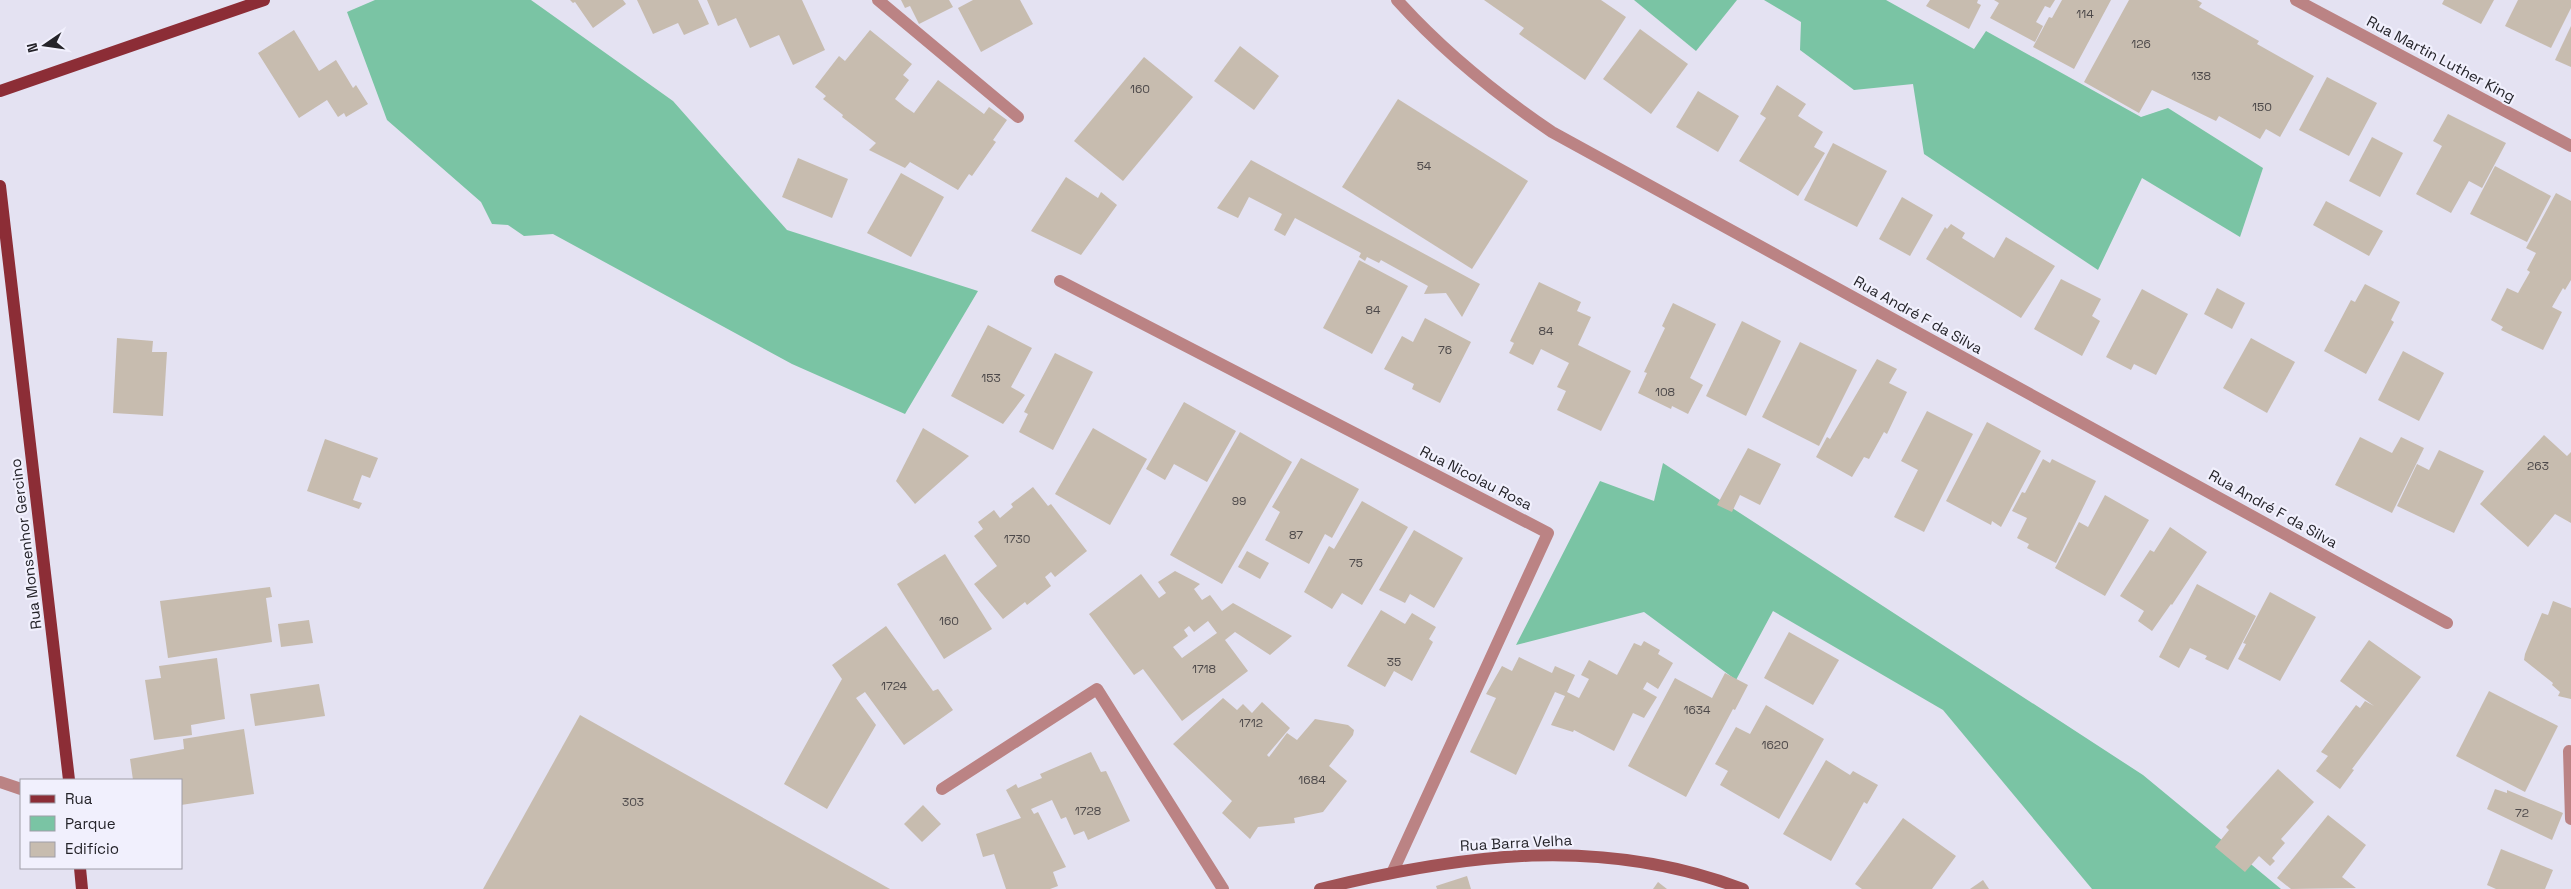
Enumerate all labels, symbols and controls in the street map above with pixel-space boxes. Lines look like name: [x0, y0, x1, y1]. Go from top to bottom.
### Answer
house number: 114: [2076, 6, 2094, 22]
street label: Rua Martin Luther King: [2364, 11, 2519, 106]
north arrow: [20, 20, 70, 70]
house number: 126: [2131, 36, 2151, 52]
text: N: [23, 41, 42, 55]
house number: 138: [2191, 68, 2211, 84]
house number: 160: [1130, 81, 1150, 97]
house number: 150: [2252, 99, 2272, 115]
house number: 54: [1417, 158, 1432, 174]
street label: Rua André F da Silva: [1850, 271, 1986, 358]
house number: 84: [1366, 302, 1381, 318]
house number: 84: [1539, 323, 1554, 339]
house number: 76: [1438, 342, 1452, 358]
house number: 153: [981, 370, 1001, 386]
house number: 108: [1655, 384, 1675, 400]
street label: Rua Nicolau Rosa: [1417, 441, 1536, 514]
street label: Rua Monsenhor Gercino: [6, 458, 45, 630]
house number: 263: [2527, 458, 2549, 474]
street label: Rua André F da Silva: [2205, 465, 2341, 552]
house number: 99: [1232, 493, 1246, 509]
house number: 87: [1289, 527, 1303, 543]
house number: 1730: [1004, 531, 1030, 547]
house number: 75: [1349, 555, 1363, 571]
house number: 160: [939, 613, 959, 629]
house number: 35: [1387, 654, 1401, 670]
house number: 1718: [1192, 661, 1216, 677]
house number: 1724: [881, 678, 908, 694]
house number: 1634: [1683, 702, 1711, 718]
house number: 1712: [1239, 715, 1263, 731]
house number: 1620: [1761, 737, 1789, 753]
house number: 1684: [1298, 772, 1326, 788]
legend: [20, 779, 182, 869]
text: Rua: [65, 789, 93, 808]
house number: 303: [622, 794, 644, 810]
house number: 1728: [1075, 803, 1101, 819]
house number: 72: [2515, 805, 2529, 821]
text: Parque: [65, 814, 116, 833]
street label: Rua Barra Velha: [1459, 830, 1573, 855]
text: Edifício: [65, 839, 119, 858]

